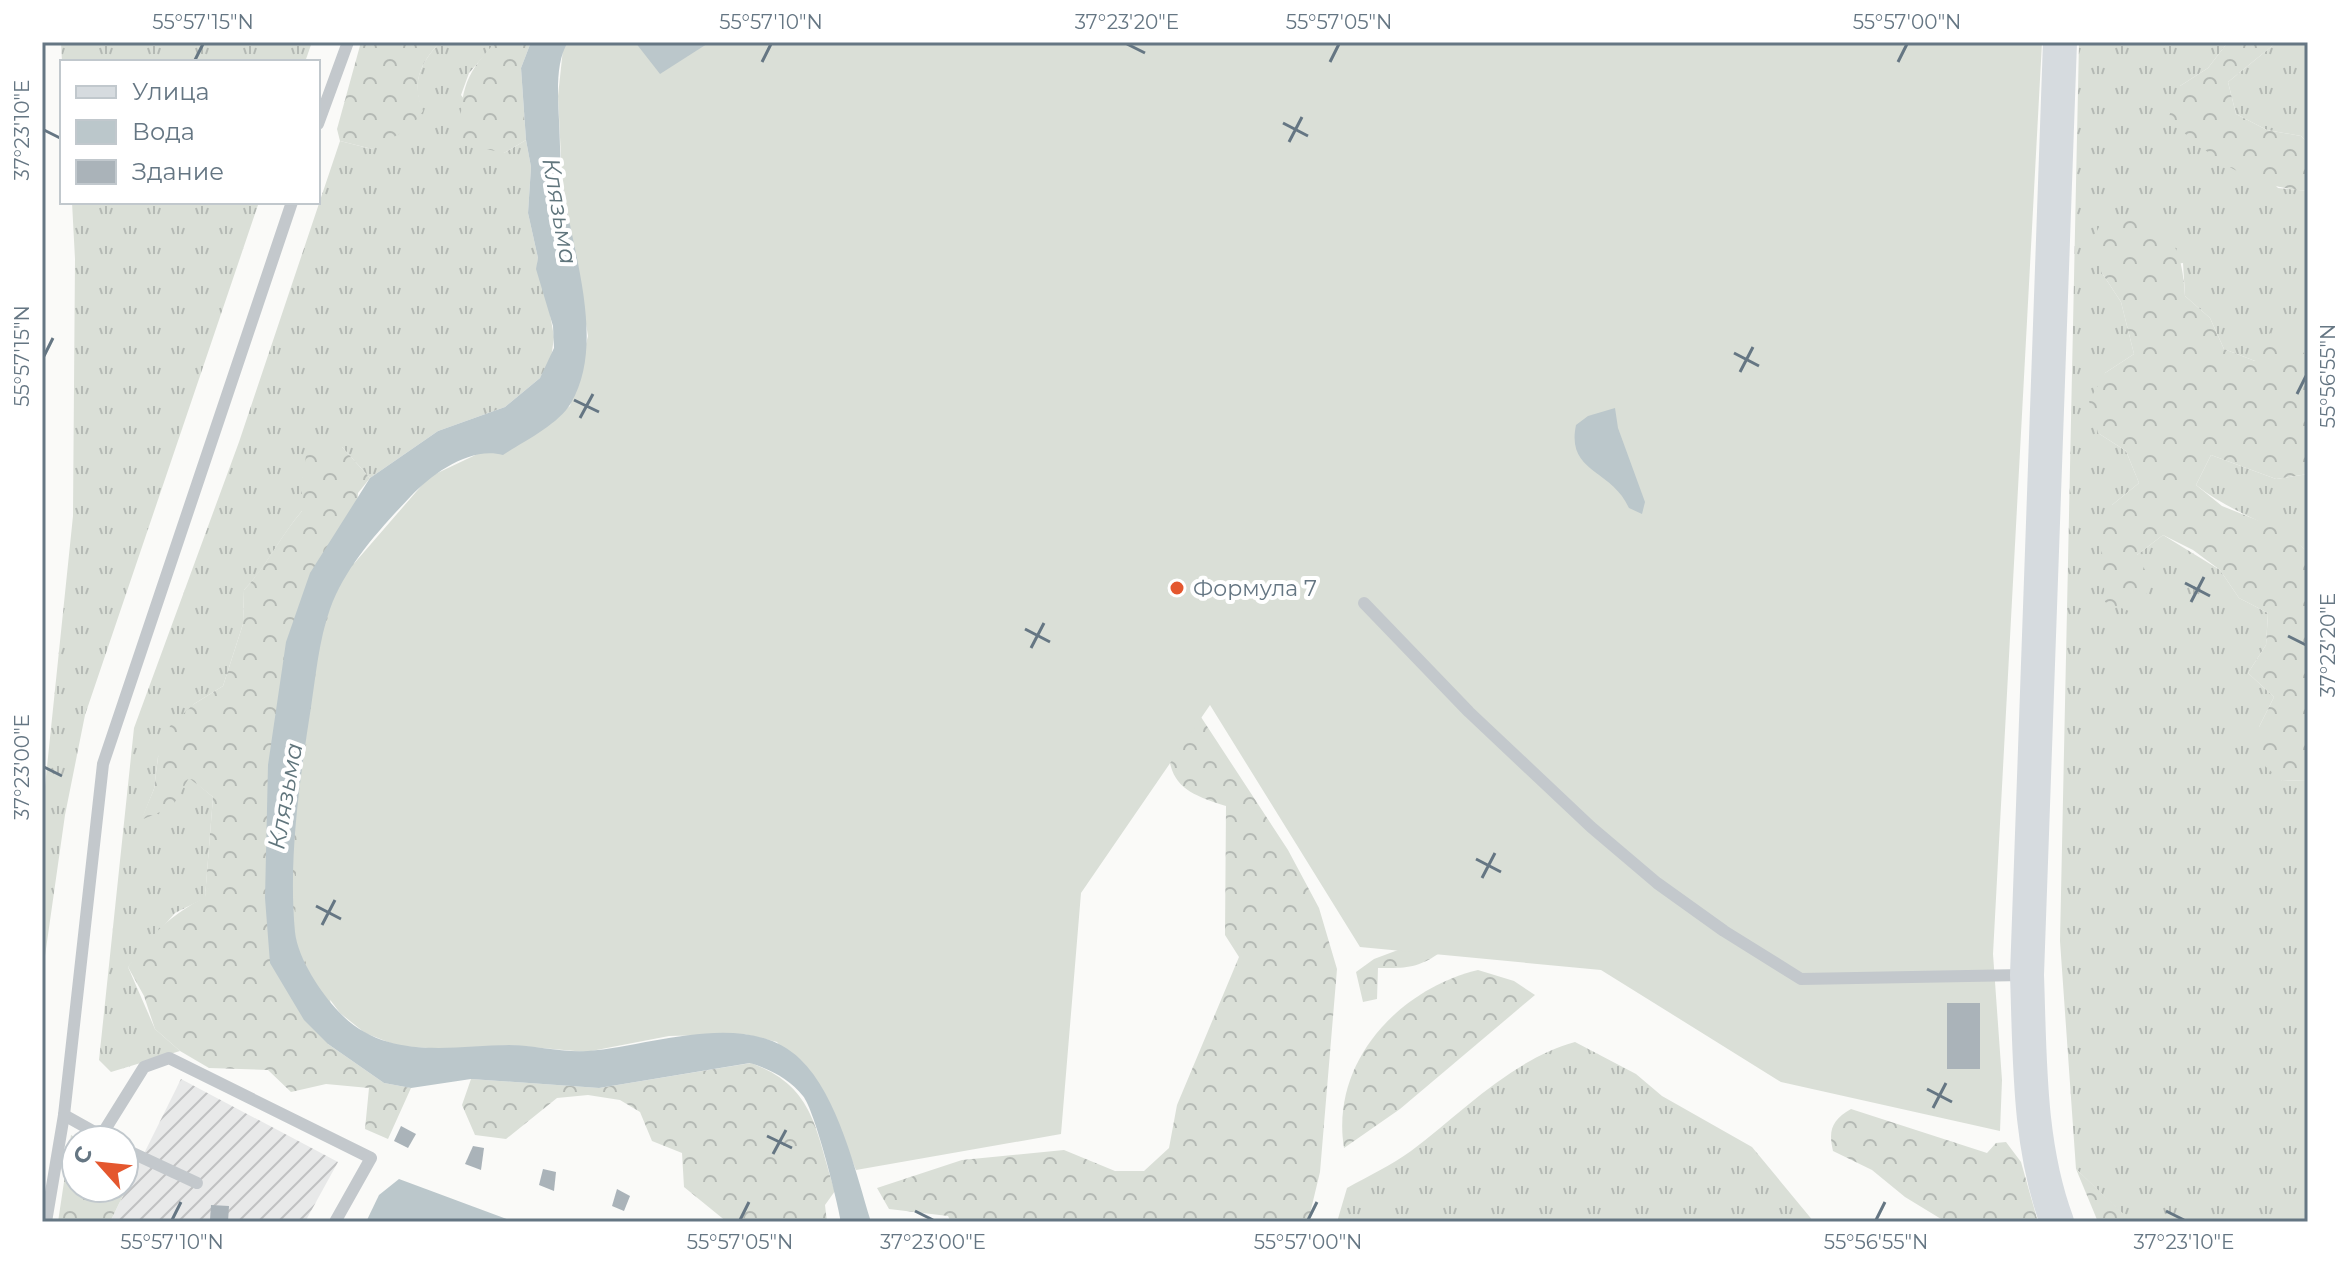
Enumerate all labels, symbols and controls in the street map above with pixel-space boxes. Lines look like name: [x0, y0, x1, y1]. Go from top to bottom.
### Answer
text: 55°57'15"N: [152, 10, 254, 34]
text: 55°57'10"N: [719, 10, 823, 34]
text: 37°23'20"E: [1075, 10, 1179, 34]
text: 55°57'05"N: [1286, 10, 1392, 34]
text: 55°57'00"N: [1853, 10, 1961, 34]
legend: [60, 60, 320, 204]
text: Улица: [132, 77, 210, 106]
text: 37°23'10"E: [10, 80, 34, 180]
text: Вода: [132, 117, 195, 146]
water label: Клязьма: [536, 155, 584, 267]
text: Здание: [132, 157, 224, 186]
text: 55°57'15"N: [10, 305, 34, 407]
text: 55°56'55"N: [2316, 324, 2340, 428]
place label: Формула 7: [1193, 575, 1317, 602]
marker: Формула 7: [1168, 579, 1186, 597]
text: 37°23'20"E: [2316, 593, 2340, 697]
text: 37°23'00"E: [10, 714, 34, 820]
water label: Клязьма: [261, 740, 309, 852]
north arrow: [60, 1124, 140, 1204]
text: С: [67, 1142, 98, 1168]
text: 55°57'10"N: [120, 1230, 224, 1254]
text: 55°57'05"N: [687, 1230, 793, 1254]
text: 37°23'00"E: [880, 1230, 986, 1254]
text: 55°57'00"N: [1254, 1230, 1362, 1254]
text: 55°56'55"N: [1824, 1230, 1928, 1254]
text: 37°23'10"E: [2134, 1230, 2234, 1254]

